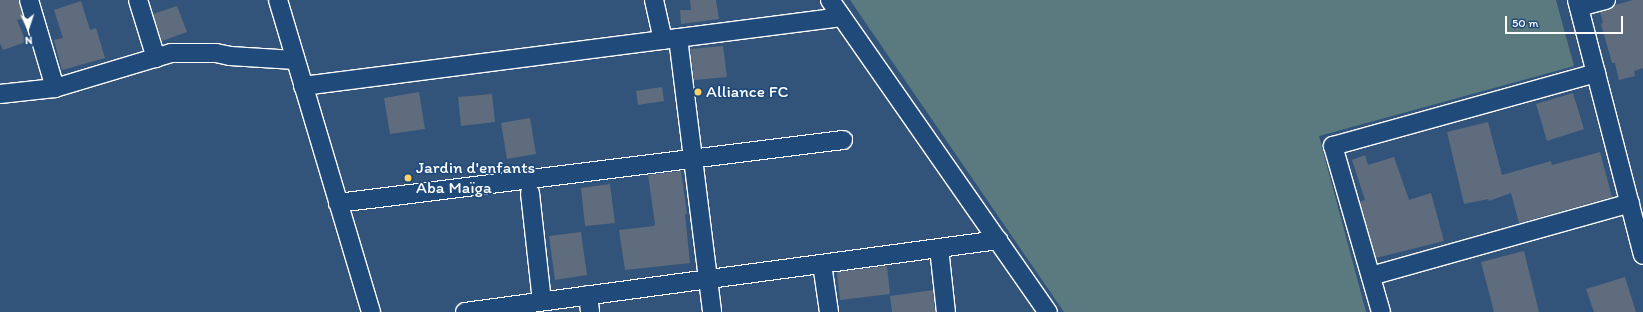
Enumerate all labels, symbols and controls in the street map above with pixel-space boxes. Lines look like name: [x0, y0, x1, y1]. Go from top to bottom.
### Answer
north arrow: [8, 8, 48, 48]
scale bar: [1507, 8, 1625, 34]
text: 50 m: [1512, 16, 1538, 30]
text: N: [25, 34, 33, 47]
place label: Alliance FC: [706, 82, 789, 102]
marker: Alliance FC: [693, 87, 703, 97]
place label: Jardin d'enfants Aba Maïga: [416, 158, 535, 198]
marker: Jardin d'enfants Aba Maïga: [403, 173, 413, 183]

